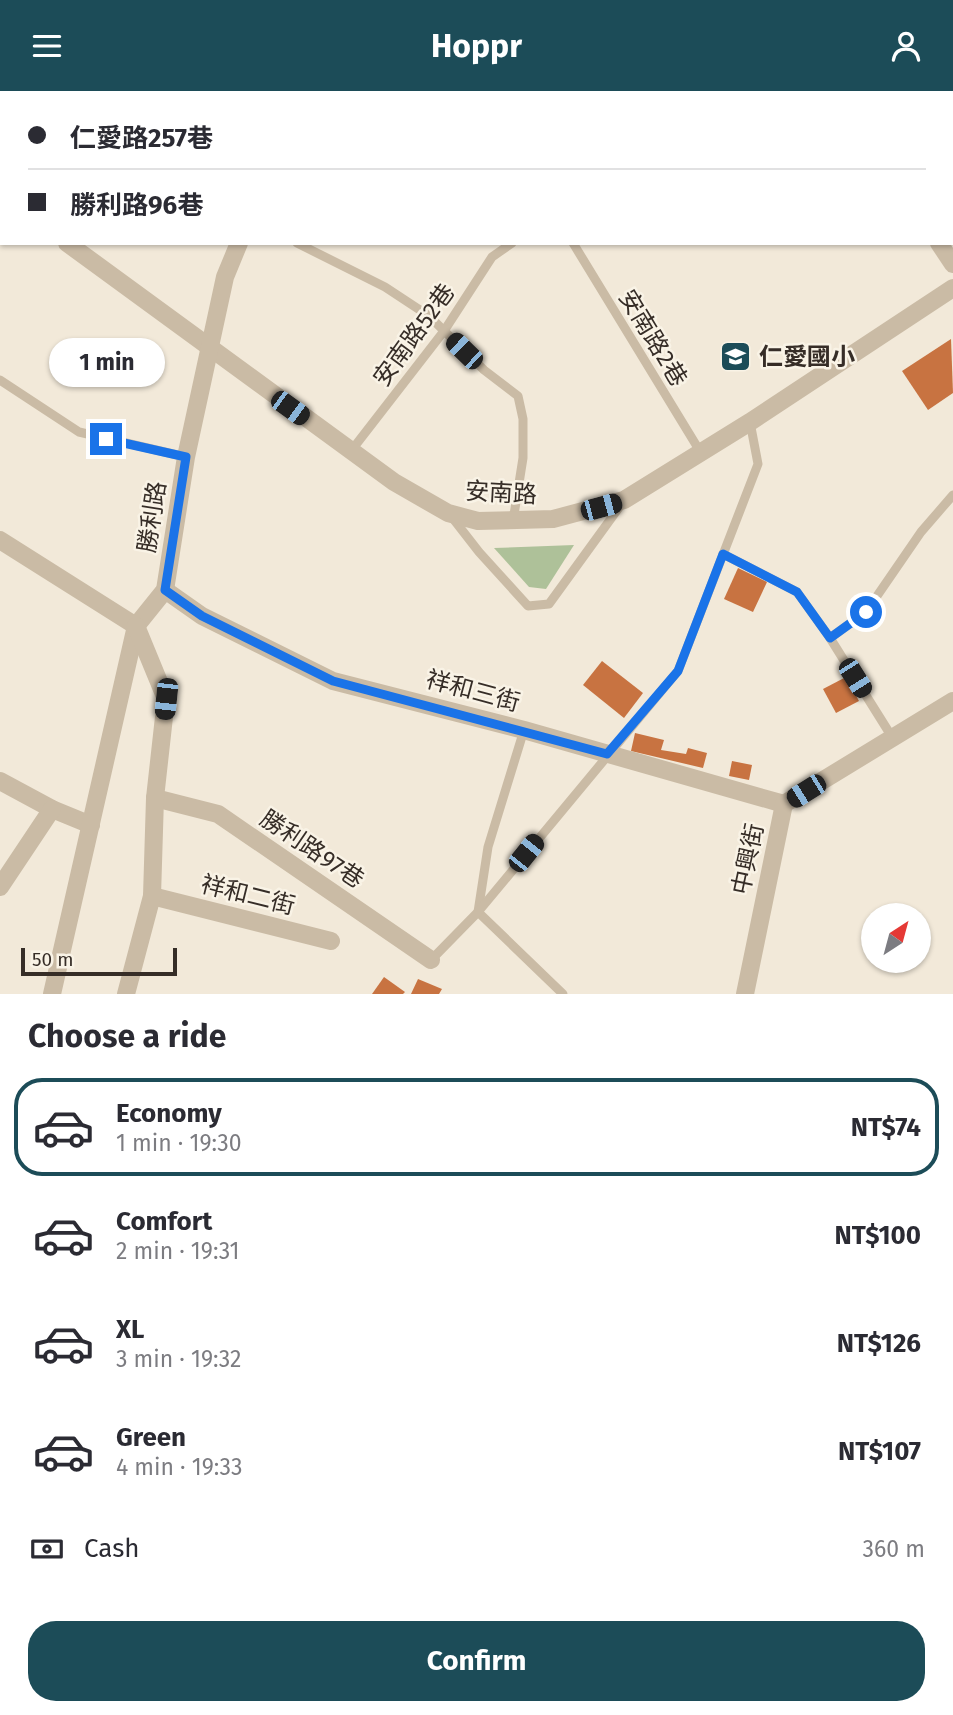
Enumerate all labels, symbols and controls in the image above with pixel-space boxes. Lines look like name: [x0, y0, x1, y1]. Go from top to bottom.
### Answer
icon: menu: [28, 27, 66, 65]
text: Hoppr: [431, 27, 522, 65]
icon: person: [887, 27, 925, 65]
text: 仁愛路257巷: [70, 123, 213, 154]
text: 勝利路96巷: [70, 190, 203, 221]
street label: 安南路52巷: [368, 278, 460, 392]
street label: 安南路2巷: [613, 285, 693, 391]
car: [442, 329, 487, 373]
callout: 1 min: [48, 337, 164, 387]
school or university icon: 仁愛國小: [719, 340, 753, 374]
place label: 仁愛國小: [759, 343, 855, 371]
text: 1 min: [79, 348, 135, 376]
car: [267, 387, 314, 429]
route end: [90, 423, 122, 455]
street label: 安南路: [464, 477, 538, 509]
street label: 勝利路: [133, 479, 171, 555]
car: [578, 491, 625, 523]
route start: [850, 596, 882, 628]
car: [835, 655, 876, 701]
street label: 祥和三街: [423, 665, 523, 717]
car: [154, 677, 179, 721]
car: [783, 771, 830, 811]
street label: 勝利路97巷: [255, 804, 369, 894]
street label: 中興街: [727, 821, 769, 897]
car: [505, 830, 548, 876]
street label: 祥和二街: [198, 870, 298, 920]
north arrow: [861, 903, 931, 973]
map controls: [861, 903, 931, 973]
scale bar: [21, 945, 177, 977]
text: 50 m: [32, 948, 73, 971]
text: Choose a ride: [28, 1017, 226, 1055]
icon: car: [32, 1096, 95, 1159]
text: Economy: [116, 1098, 222, 1129]
text: NT$74: [851, 1112, 921, 1143]
text: 1 min · 19:30: [116, 1129, 242, 1157]
icon: car: [32, 1204, 95, 1267]
text: Comfort: [116, 1206, 212, 1237]
text: NT$100: [834, 1220, 921, 1251]
text: 2 min · 19:31: [116, 1237, 240, 1265]
icon: car: [32, 1312, 95, 1375]
text: XL: [116, 1314, 144, 1345]
text: NT$126: [837, 1328, 921, 1359]
text: 3 min · 19:32: [116, 1345, 241, 1373]
icon: car: [32, 1420, 95, 1483]
text: Green: [116, 1422, 186, 1453]
text: NT$107: [838, 1436, 921, 1467]
text: 4 min · 19:33: [116, 1453, 242, 1481]
icon: cash: [28, 1530, 66, 1568]
text: Cash: [84, 1533, 140, 1564]
text: 360 m: [863, 1535, 925, 1563]
button: Confirm: [28, 1621, 925, 1701]

